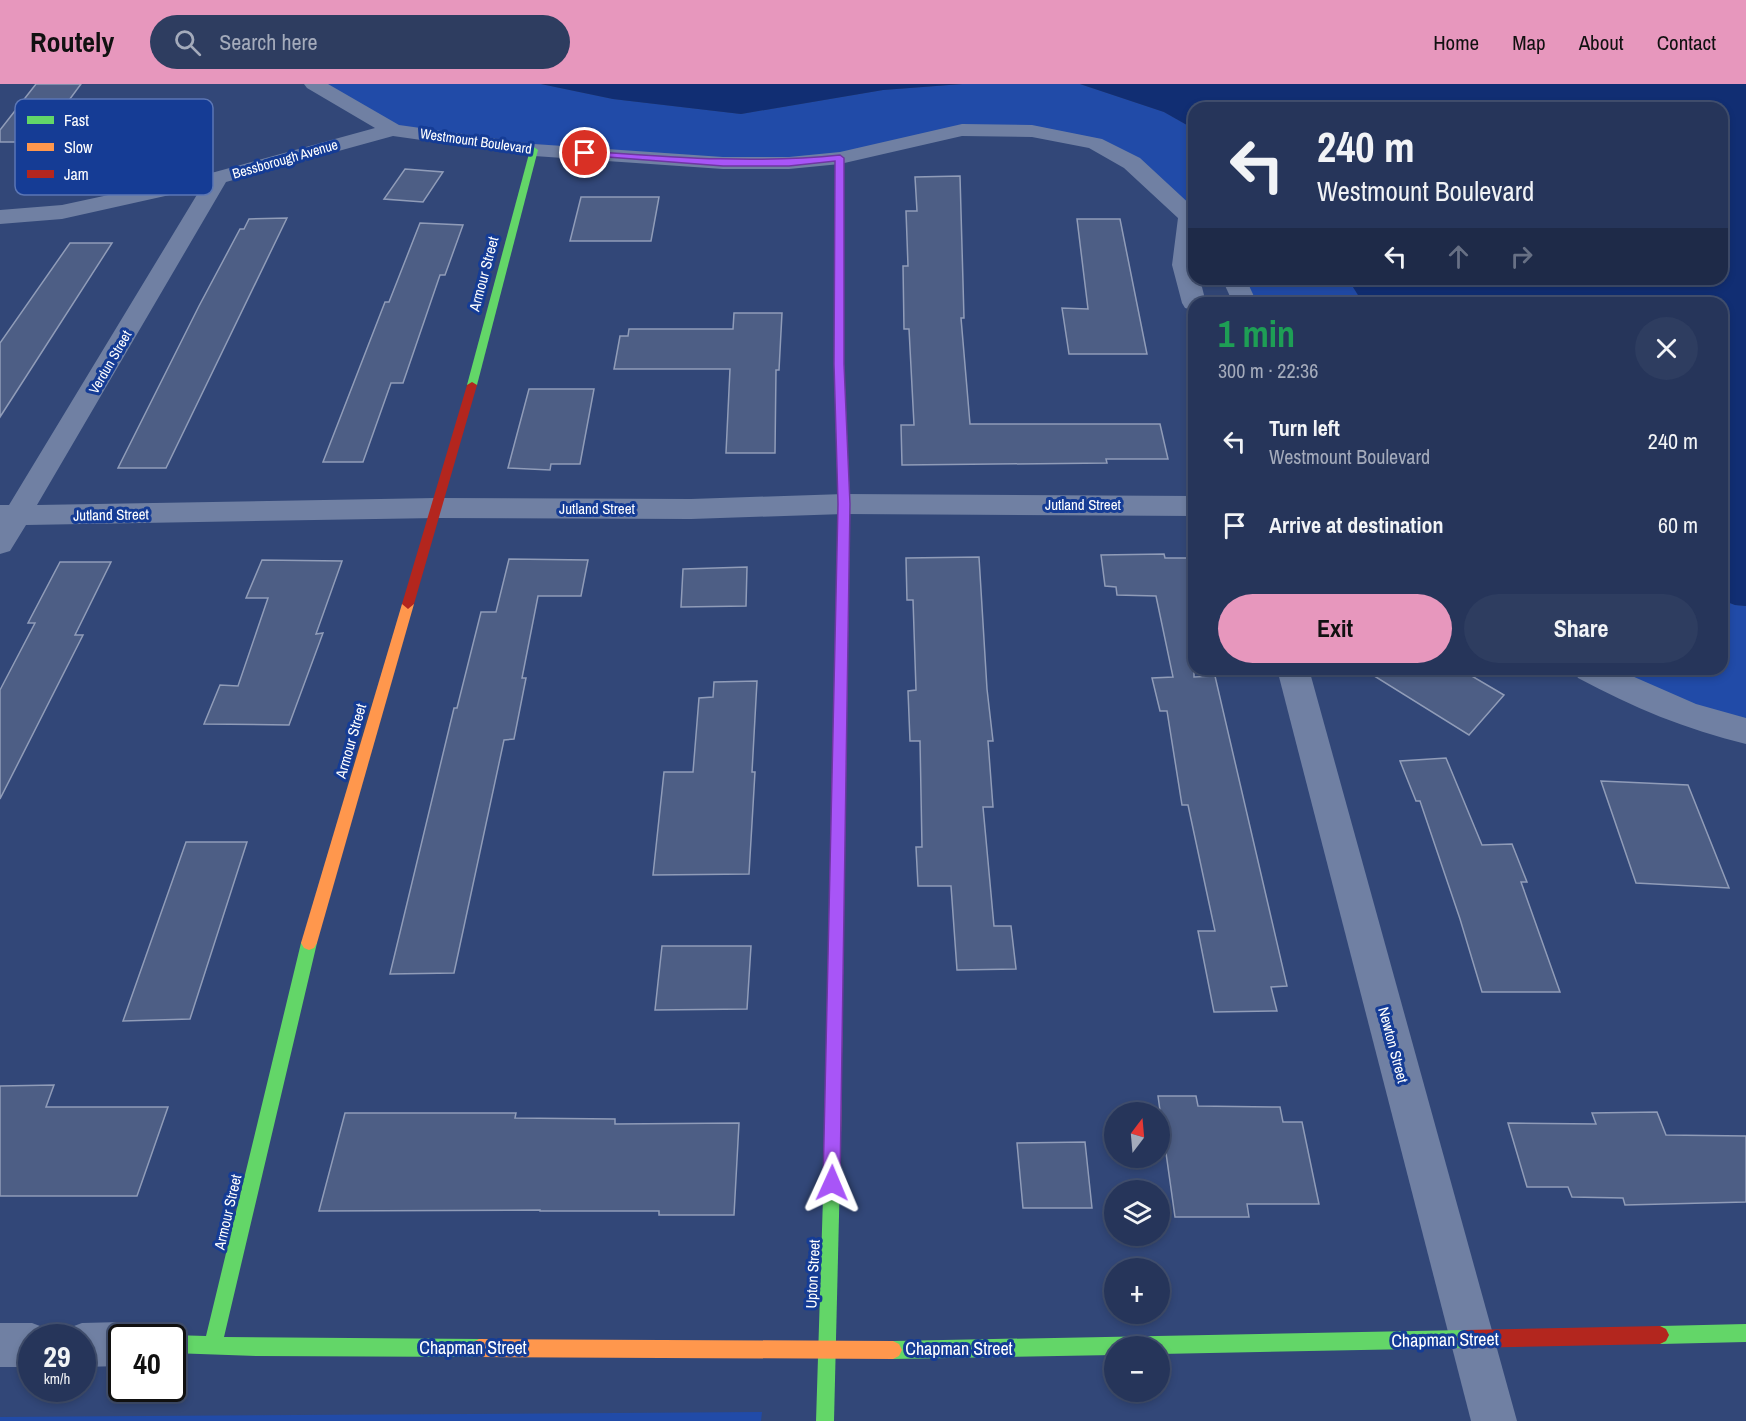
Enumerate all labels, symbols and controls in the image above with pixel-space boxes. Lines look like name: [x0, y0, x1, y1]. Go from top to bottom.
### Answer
search box: [150, 15, 570, 69]
text: Routely: [30, 23, 114, 61]
icon: search: [171, 26, 204, 59]
text: Search here: [219, 27, 317, 57]
text: Home: [1433, 28, 1479, 57]
text: Map: [1512, 28, 1546, 57]
text: About: [1579, 28, 1624, 57]
text: Contact: [1657, 28, 1716, 57]
legend: [15, 99, 213, 195]
text: Fast: [64, 109, 89, 131]
text: 240 m: [1317, 119, 1415, 175]
street label: Westmount Boulevard: [419, 124, 533, 158]
icon: left: [1218, 126, 1296, 204]
pin: [559, 127, 610, 178]
street label: Bessborough Avenue: [230, 135, 340, 183]
text: Slow: [64, 136, 93, 158]
icon: arrive: [568, 136, 601, 169]
text: Jam: [64, 163, 89, 185]
text: Westmount Boulevard: [1317, 173, 1534, 209]
street label: Armour Street: [463, 234, 504, 315]
icon: left: [1379, 240, 1412, 273]
icon: ahead: [1442, 240, 1475, 273]
icon: right: [1505, 240, 1538, 273]
text: 1 min: [1218, 310, 1295, 358]
button: close: [1635, 317, 1698, 380]
street label: Verdun Street: [85, 327, 135, 397]
text: 300 m · 22:36: [1218, 357, 1318, 384]
text: Turn left: [1269, 413, 1340, 443]
icon: left: [1218, 425, 1251, 458]
text: 240 m: [1648, 426, 1698, 456]
text: Westmount Boulevard: [1269, 443, 1430, 470]
street label: Jutland Street: [1045, 494, 1122, 515]
street label: Jutland Street: [559, 498, 636, 519]
street label: Jutland Street: [73, 503, 150, 526]
icon: arrive: [1218, 509, 1251, 542]
text: Arrive at destination: [1269, 510, 1443, 540]
text: 60 m: [1658, 510, 1698, 540]
button: Exit: [1218, 594, 1452, 663]
button: Share: [1464, 594, 1698, 663]
street label: Armour Street: [330, 701, 371, 782]
street label: Newton Street: [1373, 1005, 1414, 1086]
north arrow: [1104, 1102, 1170, 1168]
map controls: [1104, 1102, 1170, 1402]
position arrow: [800, 1151, 864, 1215]
street label: Armour Street: [208, 1172, 246, 1253]
button: layers: [1104, 1180, 1170, 1246]
street label: Upton Street: [800, 1238, 825, 1309]
button: +: [1104, 1258, 1170, 1324]
speed limit sign: 40: [108, 1324, 186, 1402]
street label: Chapman Street: [1391, 1326, 1499, 1353]
street label: Chapman Street: [419, 1335, 527, 1360]
text: 29: [43, 1336, 71, 1376]
street label: Chapman Street: [905, 1336, 1013, 1361]
button: −: [1104, 1336, 1170, 1402]
text: km/h: [44, 1368, 70, 1389]

